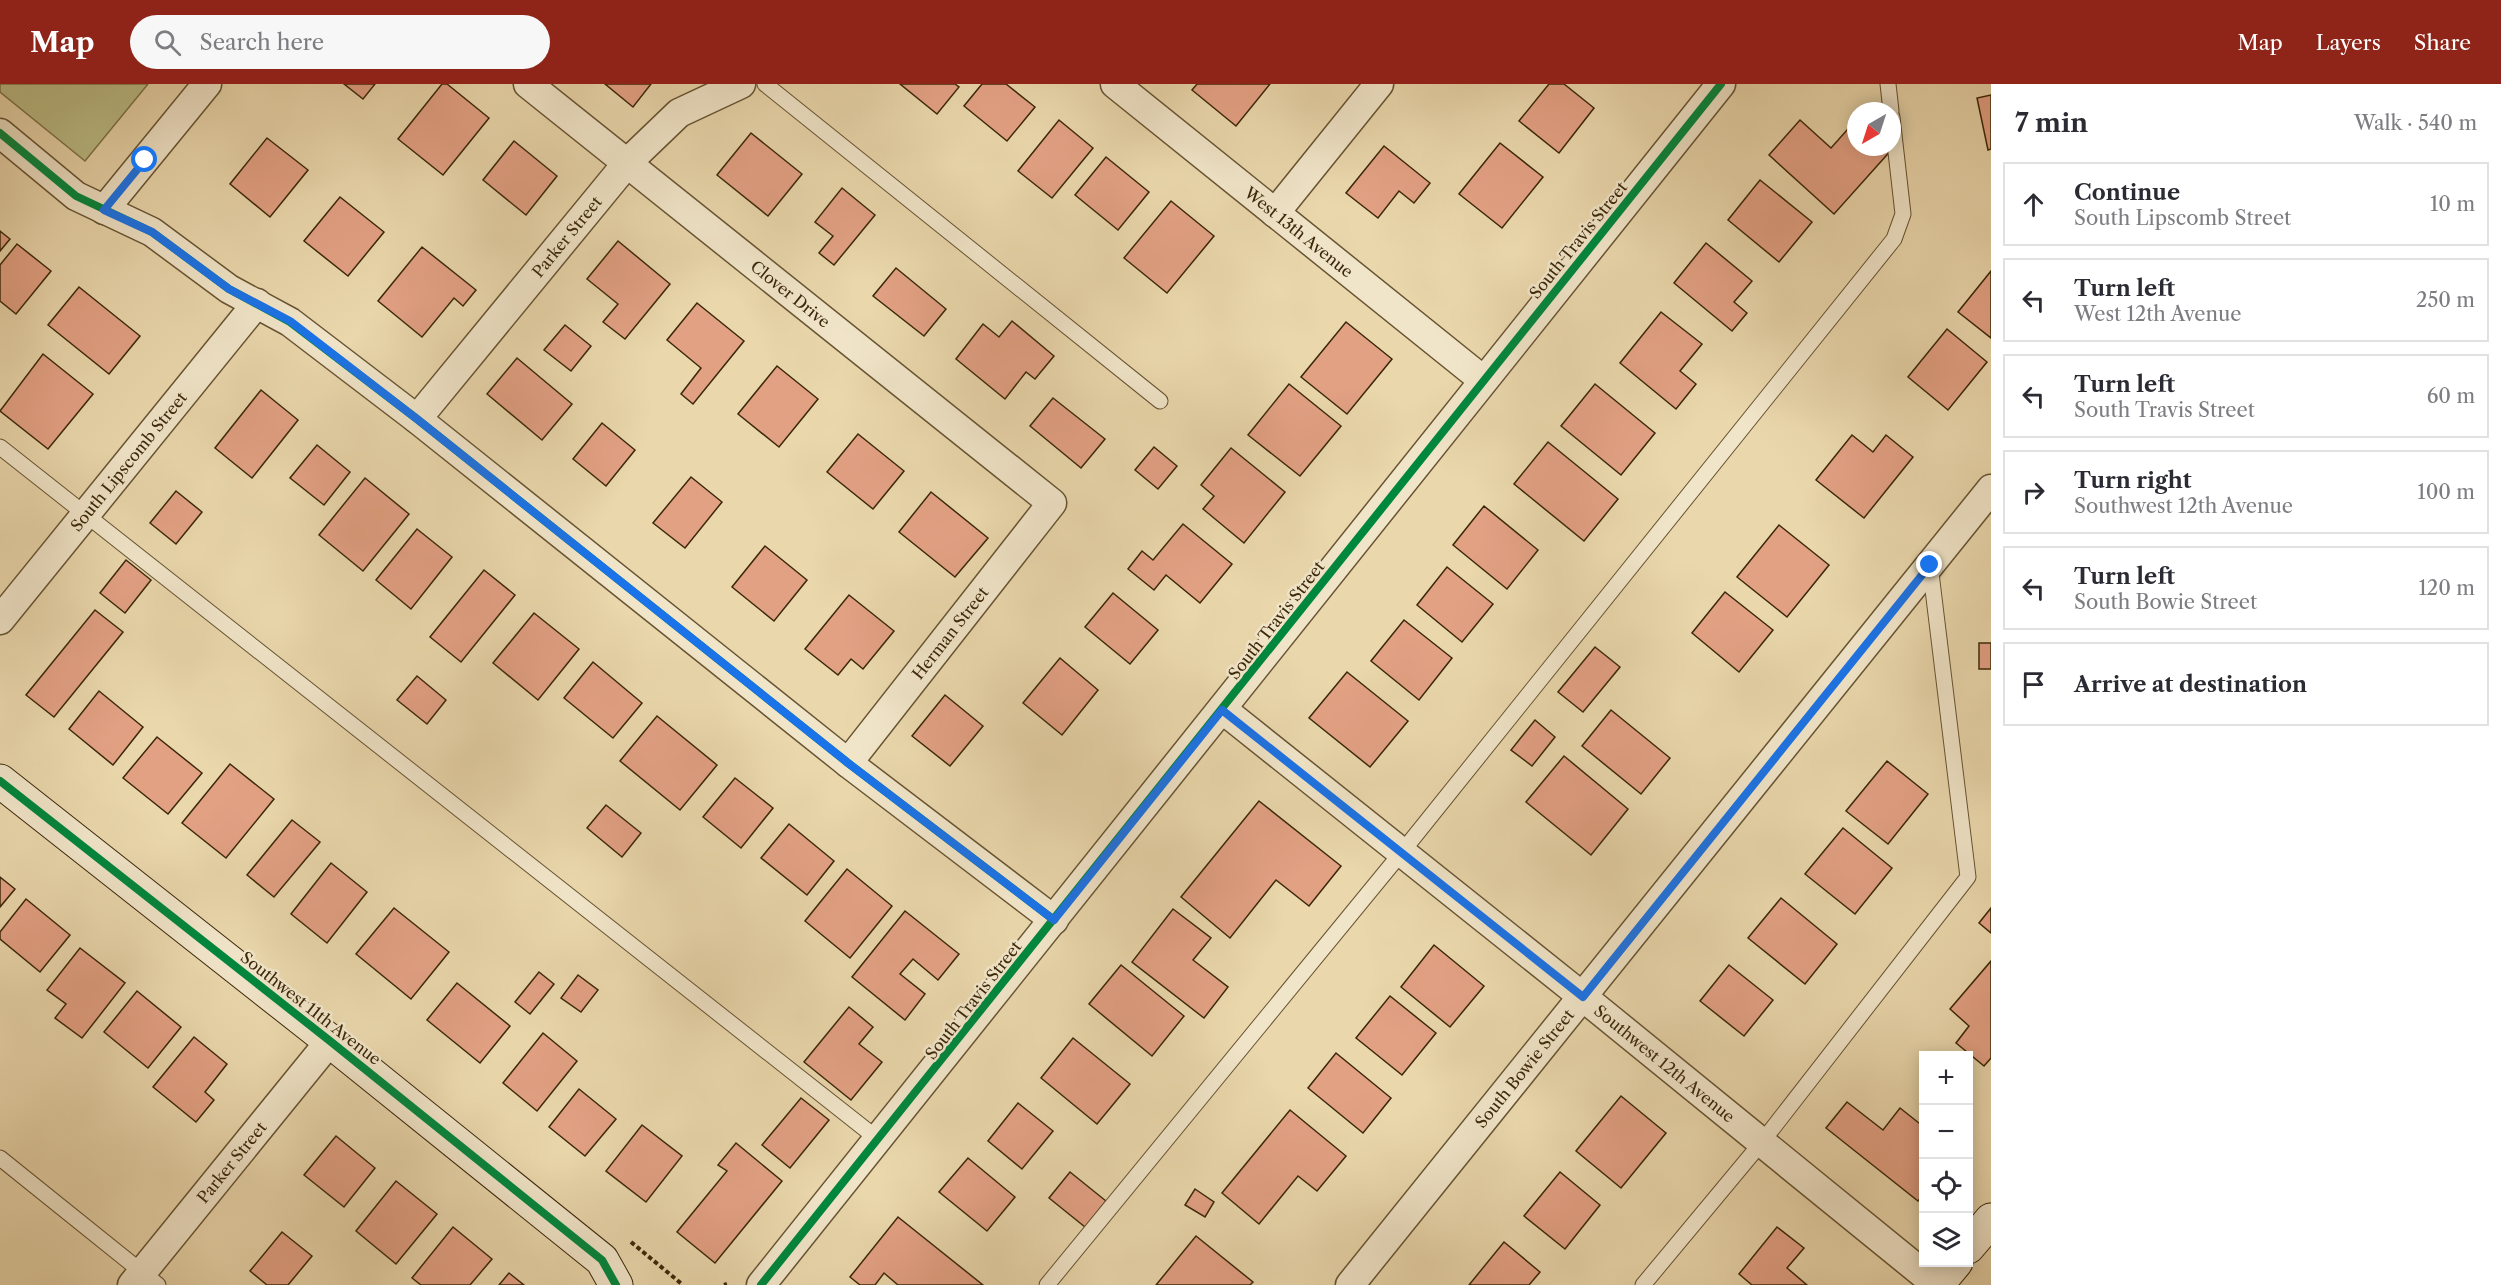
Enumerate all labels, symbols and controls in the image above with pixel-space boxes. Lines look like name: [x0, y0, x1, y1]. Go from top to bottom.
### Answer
search box: [130, 15, 550, 69]
text: Map: [30, 25, 94, 59]
icon: search: [151, 26, 184, 59]
text: Search here: [199, 29, 324, 56]
text: Map: [2238, 30, 2283, 55]
text: Layers: [2316, 30, 2381, 55]
text: Share: [2414, 30, 2471, 55]
north arrow: [1847, 102, 1901, 156]
text: 7 min: [2015, 107, 2088, 139]
text: Walk · 540 m: [2354, 111, 2477, 135]
route start: [131, 146, 157, 172]
street label: South Travis Street: [1525, 177, 1631, 302]
text: Continue: [2074, 179, 2180, 206]
street label: West 13th Avenue: [1240, 182, 1357, 282]
icon: ahead: [2017, 188, 2050, 221]
street label: Parker Street: [528, 192, 606, 281]
text: 10 m: [2430, 192, 2475, 216]
text: South Lipscomb Street: [2074, 206, 2291, 230]
street label: Clover Drive: [747, 256, 834, 332]
text: Turn left: [2074, 275, 2175, 302]
icon: left: [2017, 284, 2050, 317]
text: 250 m: [2416, 288, 2475, 312]
text: West 12th Avenue: [2074, 302, 2242, 326]
text: Turn left: [2074, 371, 2175, 398]
icon: left: [2017, 380, 2050, 413]
text: 60 m: [2427, 384, 2475, 408]
street label: South Lipscomb Street: [66, 387, 191, 535]
text: South Travis Street: [2074, 398, 2255, 422]
text: Turn right: [2074, 467, 2192, 494]
icon: right: [2017, 476, 2050, 509]
text: 100 m: [2417, 480, 2475, 504]
text: Southwest 12th Avenue: [2074, 494, 2293, 518]
route end: [1916, 551, 1942, 577]
street label: South Travis Street: [1224, 557, 1329, 683]
text: Turn left: [2074, 563, 2175, 590]
icon: left: [2017, 572, 2050, 605]
text: 120 m: [2418, 576, 2475, 600]
street label: Herman Street: [908, 582, 993, 683]
text: South Bowie Street: [2074, 590, 2257, 614]
icon: arrive: [2017, 668, 2050, 701]
text: Arrive at destination: [2074, 671, 2307, 698]
street label: South Travis Street: [921, 937, 1026, 1063]
street label: Southwest 11th Avenue: [237, 947, 385, 1069]
street label: Southwest 12th Avenue: [1590, 1000, 1739, 1126]
street label: South Bowie Street: [1471, 1005, 1578, 1132]
map controls: [1919, 1051, 1973, 1267]
button: +: [1919, 1051, 1973, 1105]
button: −: [1919, 1105, 1973, 1159]
street label: Parker Street: [193, 1117, 271, 1207]
button: locate: [1919, 1159, 1973, 1213]
button: layers: [1919, 1213, 1973, 1267]

